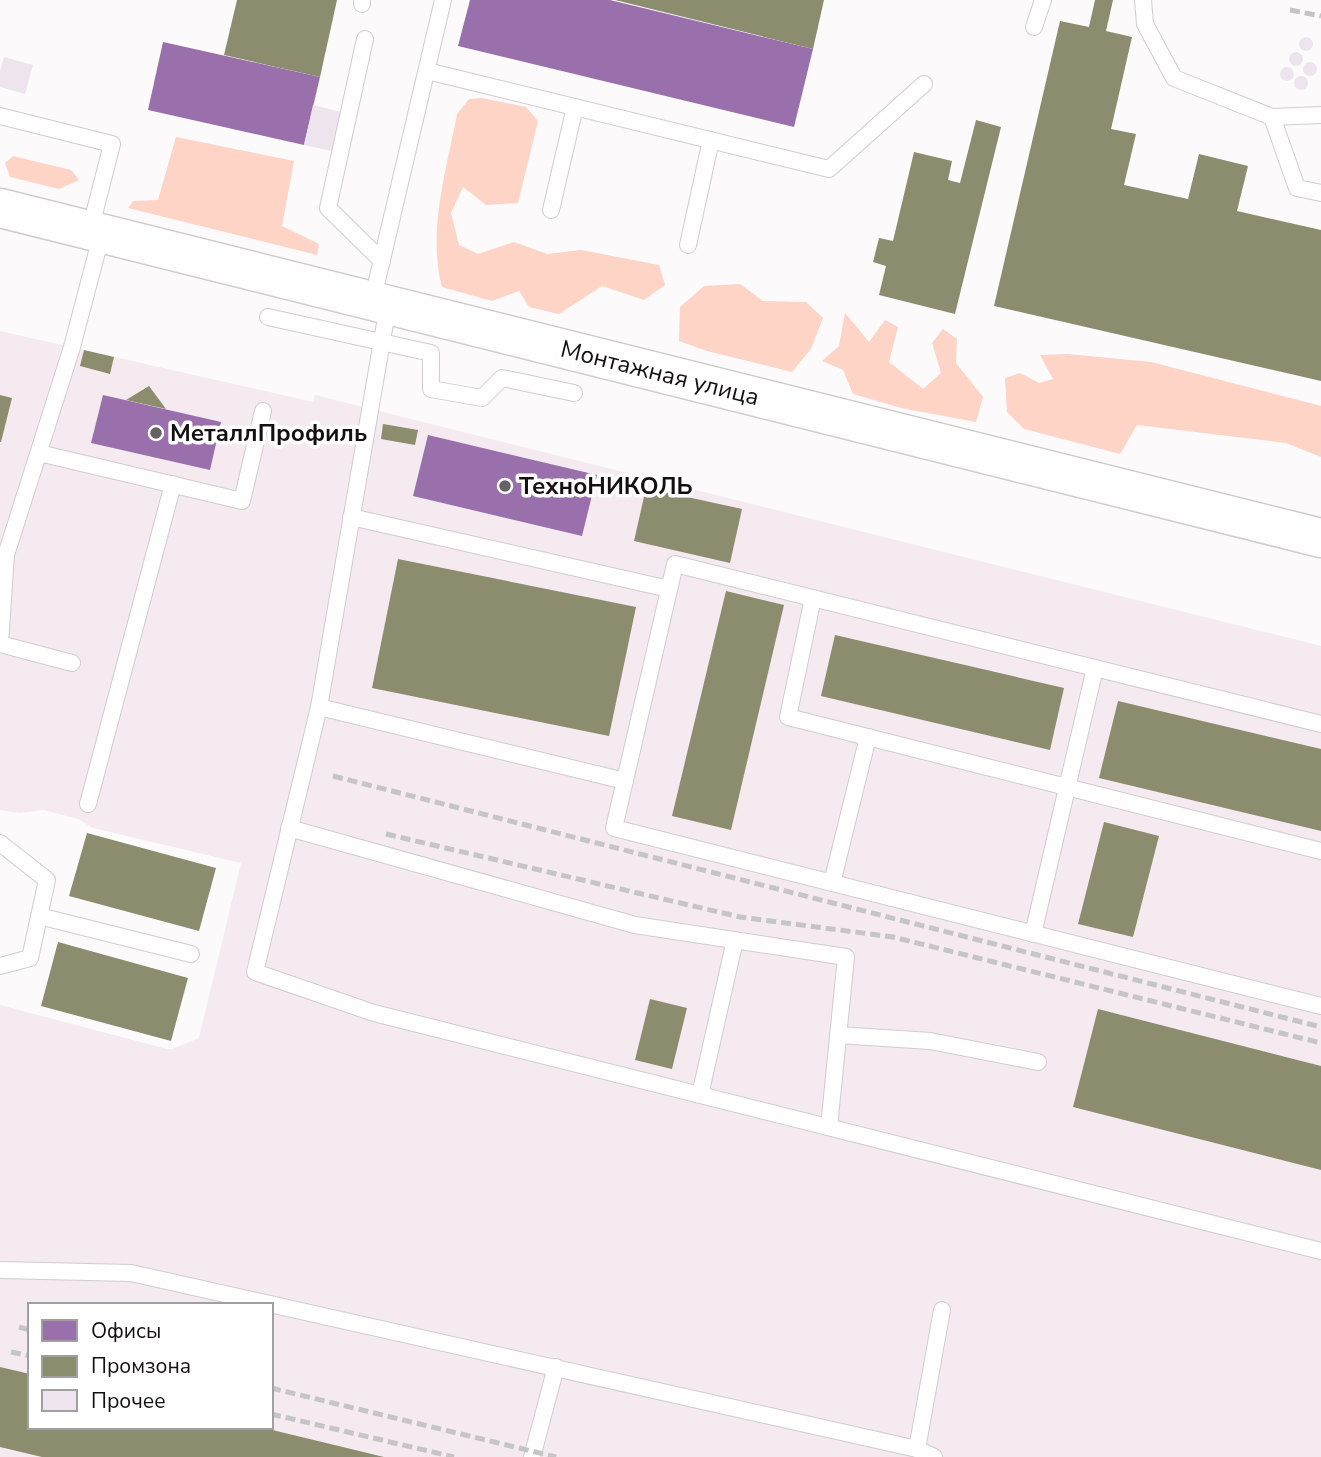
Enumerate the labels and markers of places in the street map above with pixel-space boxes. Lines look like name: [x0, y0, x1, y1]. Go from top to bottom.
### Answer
place label: МеталлПрофиль: [170, 417, 367, 449]
marker: МеталлПрофиль: [148, 425, 164, 441]
place label: ТехноНИКОЛЬ: [519, 470, 693, 502]
marker: ТехноНИКОЛЬ: [497, 478, 513, 494]

